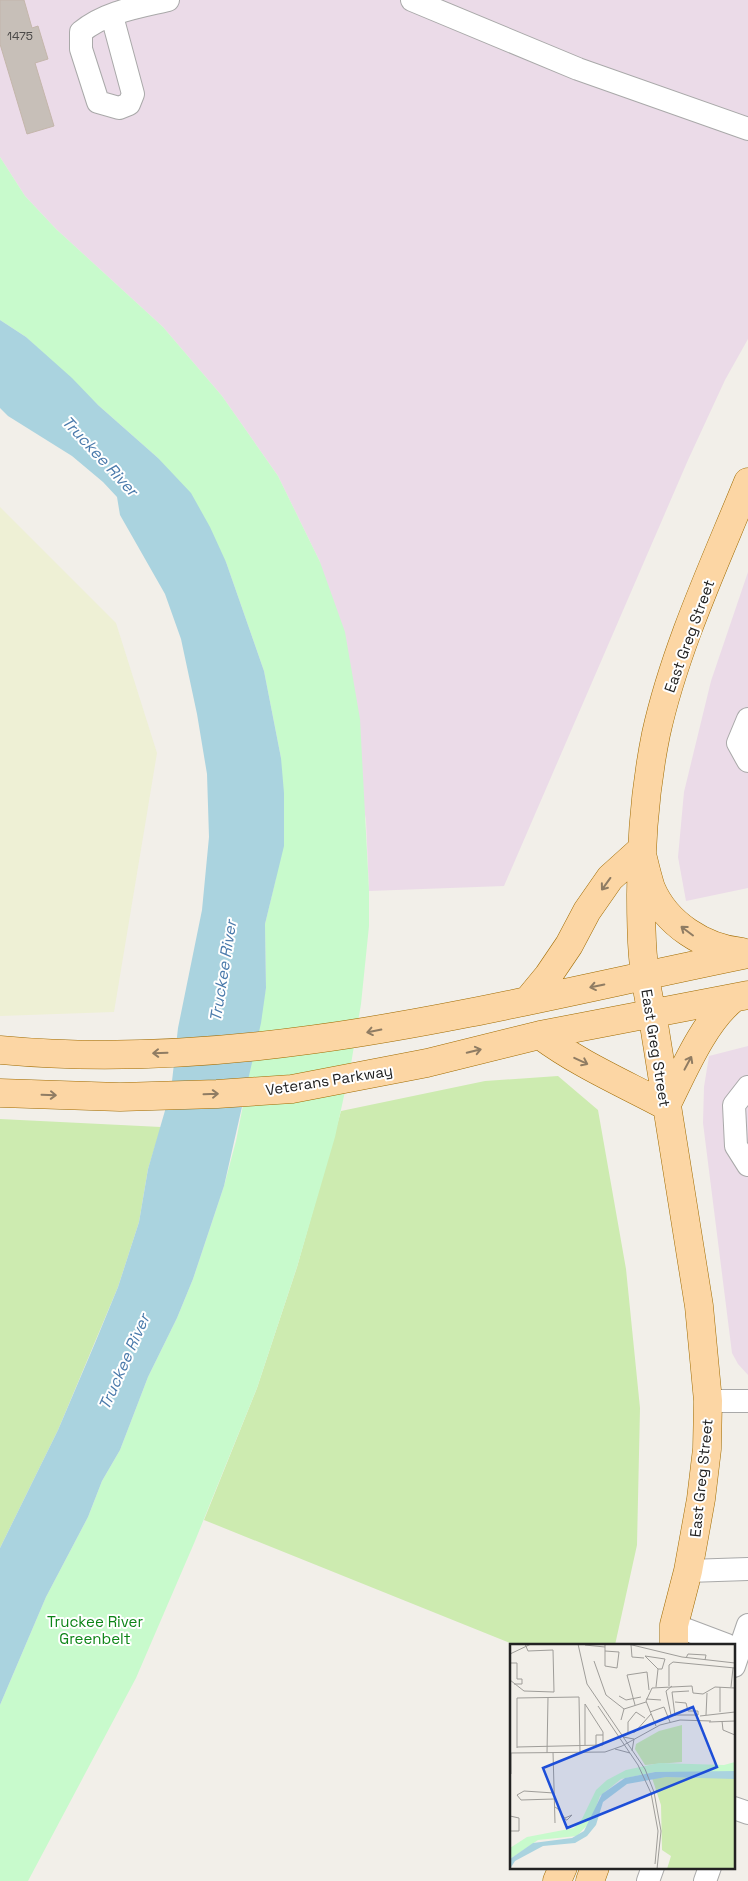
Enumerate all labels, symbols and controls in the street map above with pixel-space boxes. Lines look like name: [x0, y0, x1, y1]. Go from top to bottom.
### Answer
house number: 1475: [7, 28, 33, 44]
water label: Truckee River: [57, 411, 144, 502]
street label: East Greg Street: [660, 577, 718, 695]
one-way arrow: [601, 877, 611, 891]
water label: Truckee River: [205, 917, 242, 1023]
one-way arrow: [680, 926, 694, 936]
one-way arrow: [589, 982, 605, 991]
street label: East Greg Street: [637, 988, 675, 1108]
one-way arrow: [367, 1027, 383, 1036]
one-way arrow: [466, 1046, 482, 1055]
one-way arrow: [153, 1048, 169, 1058]
one-way arrow: [573, 1056, 588, 1066]
one-way arrow: [683, 1056, 693, 1070]
street label: Veterans Parkway: [264, 1061, 394, 1099]
one-way arrow: [202, 1089, 219, 1099]
one-way arrow: [40, 1090, 56, 1099]
water label: Truckee River: [94, 1309, 155, 1413]
street label: East Greg Street: [685, 1418, 717, 1538]
park label: Truckee River Greenbelt: [47, 1612, 143, 1648]
inset map: [510, 1644, 736, 1868]

